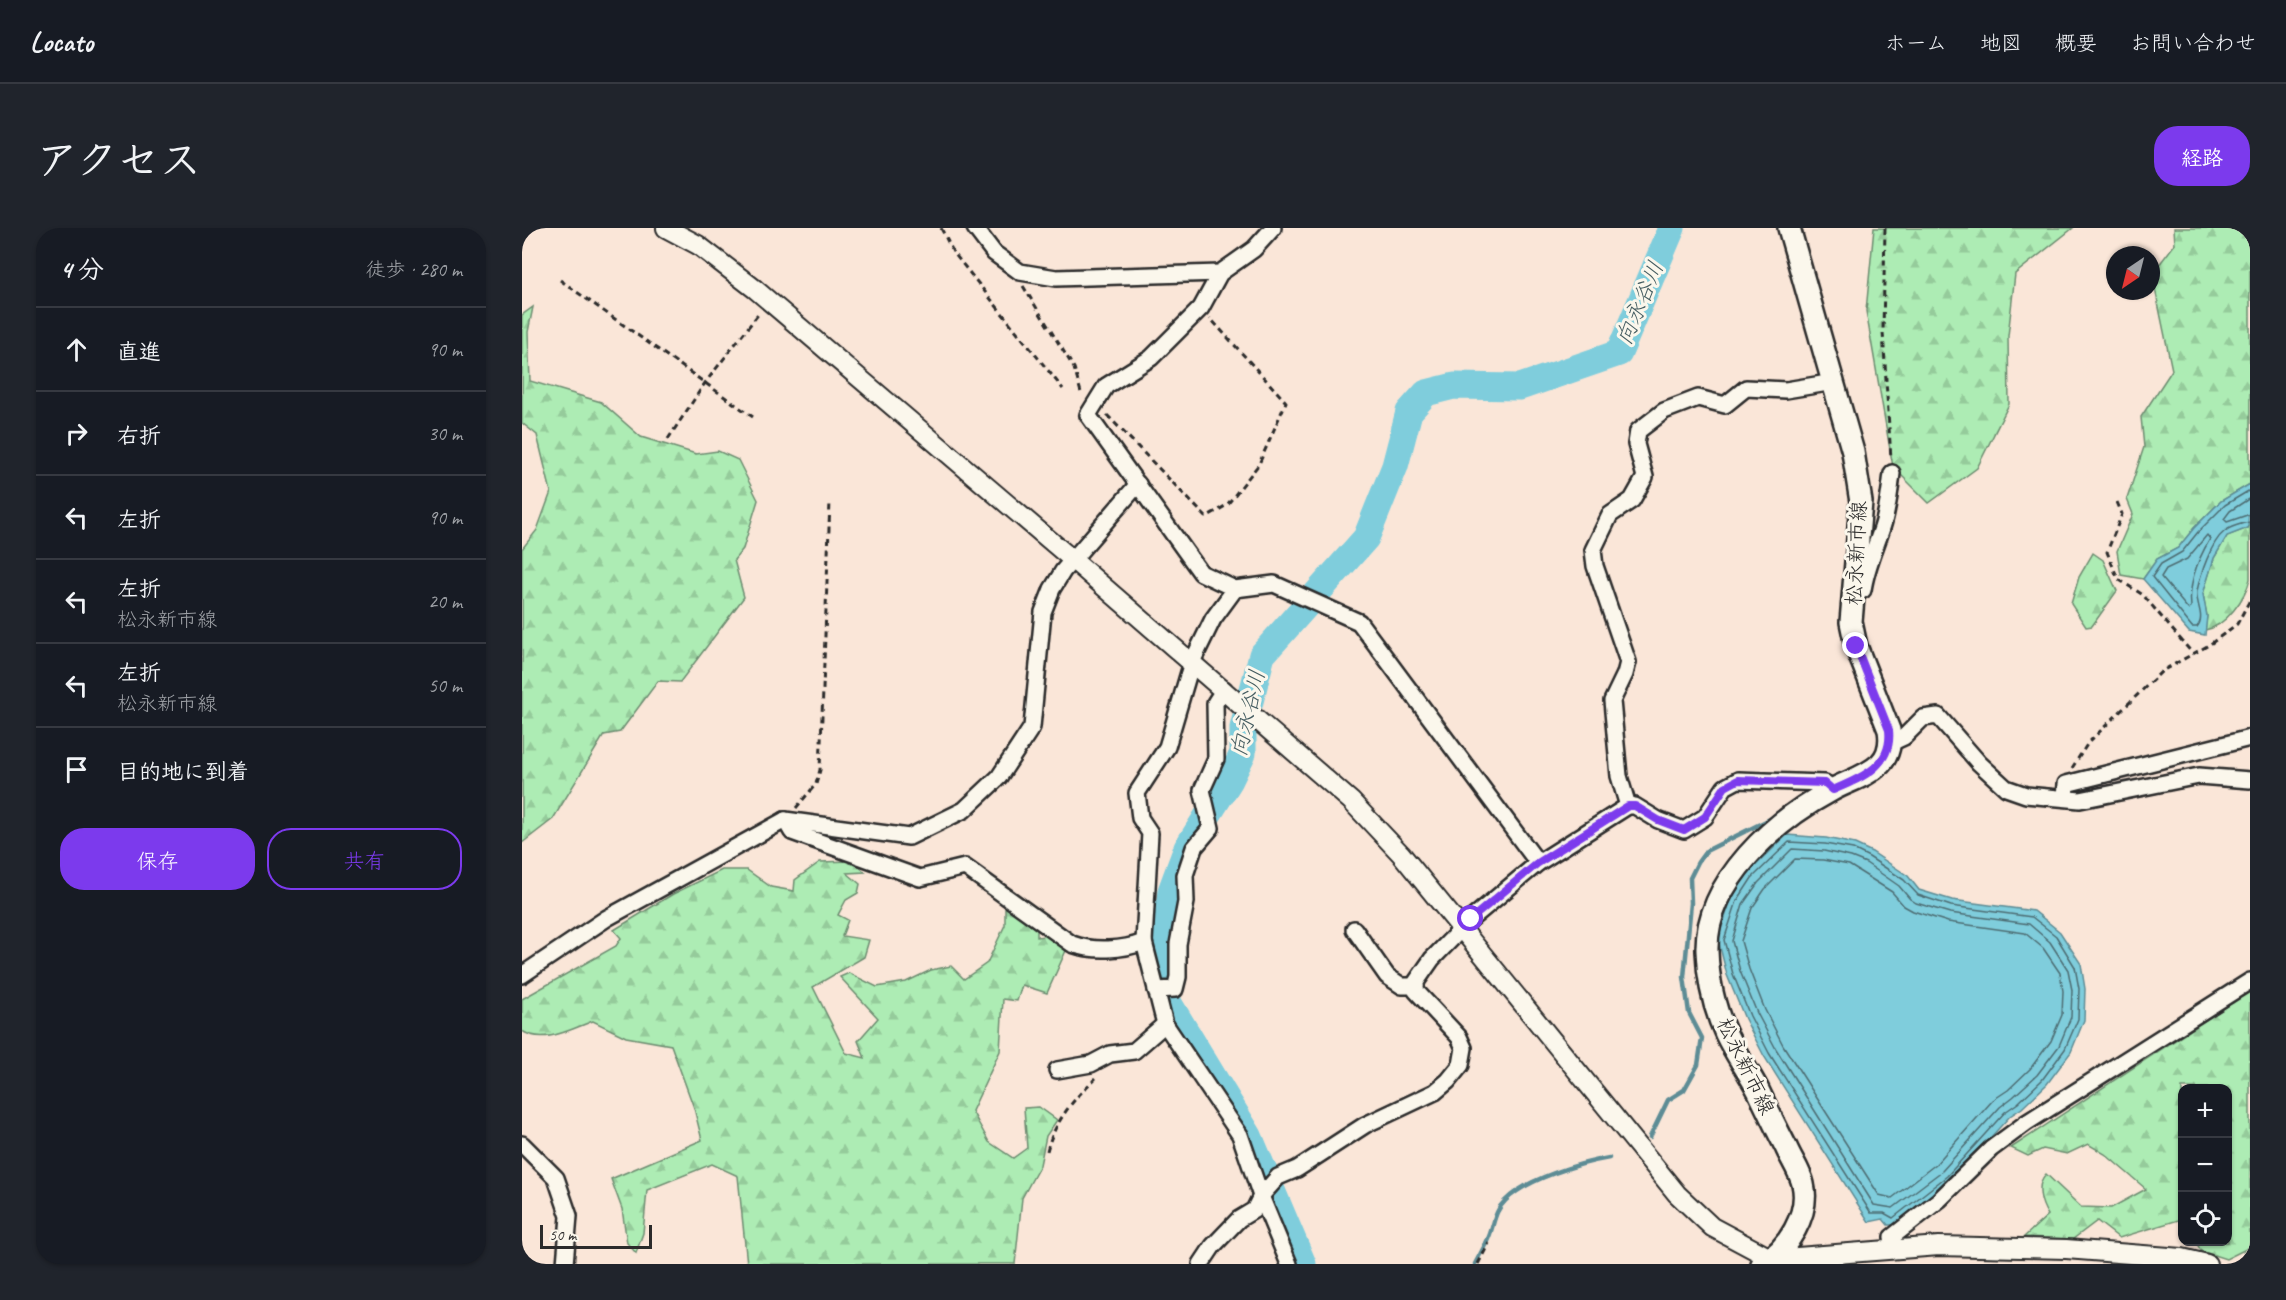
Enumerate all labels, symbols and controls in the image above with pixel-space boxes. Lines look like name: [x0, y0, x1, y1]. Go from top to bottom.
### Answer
text: Locato: [30, 24, 93, 59]
text: ホーム: [1885, 30, 1947, 56]
text: 地図: [1980, 30, 2022, 56]
text: 概要: [2055, 30, 2097, 56]
text: お問い合わせ: [2130, 30, 2256, 56]
button: 経路: [2154, 126, 2250, 186]
text: アクセス: [36, 134, 201, 187]
north arrow: [2106, 246, 2160, 300]
text: 4 分: [60, 253, 104, 286]
text: 徒歩 · 280 m: [366, 257, 462, 282]
water label: 向永谷川: [1610, 257, 1670, 349]
icon: ahead: [60, 333, 93, 366]
text: 90 m: [428, 337, 462, 362]
text: 直進: [117, 338, 161, 366]
icon: right: [60, 417, 93, 450]
text: 30 m: [428, 421, 462, 446]
text: 右折: [117, 422, 161, 450]
street label: 松永新市線: [1840, 500, 1872, 606]
icon: left: [60, 501, 93, 534]
text: 90 m: [428, 505, 462, 530]
text: 左折: [117, 506, 161, 534]
text: 左折: [117, 575, 161, 603]
icon: left: [60, 585, 93, 618]
text: 20 m: [428, 589, 462, 614]
text: 松永新市線: [117, 607, 217, 632]
route end: [1842, 632, 1868, 658]
text: 左折: [117, 659, 161, 687]
water label: 向永谷川: [1224, 667, 1272, 759]
icon: left: [60, 669, 93, 702]
text: 50 m: [428, 673, 462, 698]
text: 松永新市線: [117, 691, 217, 716]
icon: arrive: [60, 753, 93, 786]
text: 目的地に到着: [117, 758, 249, 786]
button: 保存: [60, 828, 255, 890]
button: 共有: [267, 828, 462, 890]
route start: [1457, 905, 1483, 931]
street label: 松永新市線: [1711, 1013, 1781, 1119]
map controls: [2178, 1084, 2232, 1246]
button: +: [2178, 1084, 2232, 1138]
button: −: [2178, 1138, 2232, 1192]
button: locate: [2178, 1192, 2232, 1246]
scale bar: [540, 1222, 652, 1250]
text: 50 m: [549, 1225, 576, 1245]

